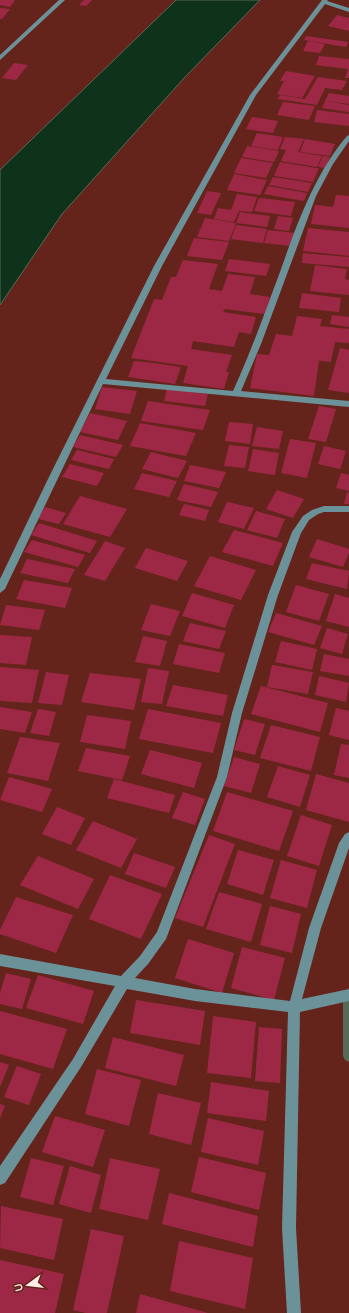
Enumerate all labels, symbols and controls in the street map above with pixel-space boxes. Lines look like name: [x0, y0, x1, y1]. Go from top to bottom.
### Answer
north arrow: [8, 1265, 48, 1305]
text: U: [11, 1282, 26, 1293]

